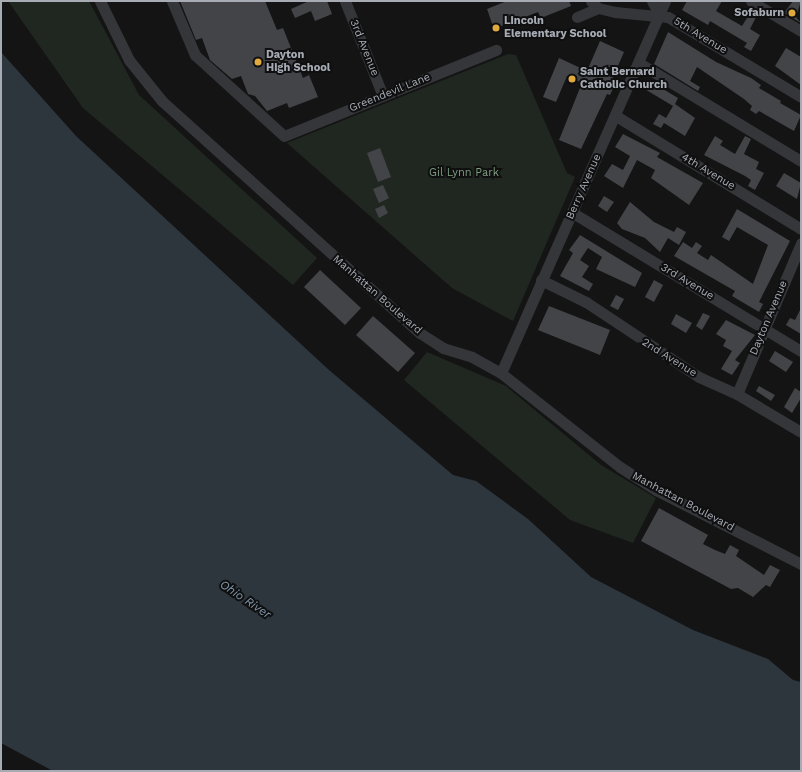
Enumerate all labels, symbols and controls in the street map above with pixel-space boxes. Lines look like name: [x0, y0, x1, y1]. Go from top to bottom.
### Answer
place label: Sofaburn: [734, 6, 784, 20]
marker: Sofaburn: [787, 8, 797, 18]
place label: Lincoln Elementary School: [504, 15, 607, 41]
street label: 5th Avenue: [671, 15, 729, 57]
street label: 3rd Avenue: [347, 18, 381, 78]
marker: Lincoln Elementary School: [491, 23, 501, 33]
place label: Dayton High School: [266, 49, 330, 75]
marker: Dayton High School: [253, 57, 263, 67]
place label: Saint Bernard Catholic Church: [580, 66, 667, 92]
street label: Greendevil Lane: [347, 71, 433, 115]
marker: Saint Bernard Catholic Church: [567, 74, 577, 84]
street label: 4th Avenue: [679, 151, 737, 193]
street label: Berry Avenue: [564, 152, 604, 222]
park label: Gil Lynn Park: [429, 166, 499, 180]
street label: Manhattan Boulevard: [330, 253, 424, 337]
street label: 3rd Avenue: [658, 261, 716, 303]
street label: Dayton Avenue: [747, 279, 791, 357]
street label: 2nd Avenue: [639, 336, 699, 380]
street label: Manhattan Boulevard: [630, 470, 736, 534]
water label: Ohio River: [217, 578, 273, 622]

